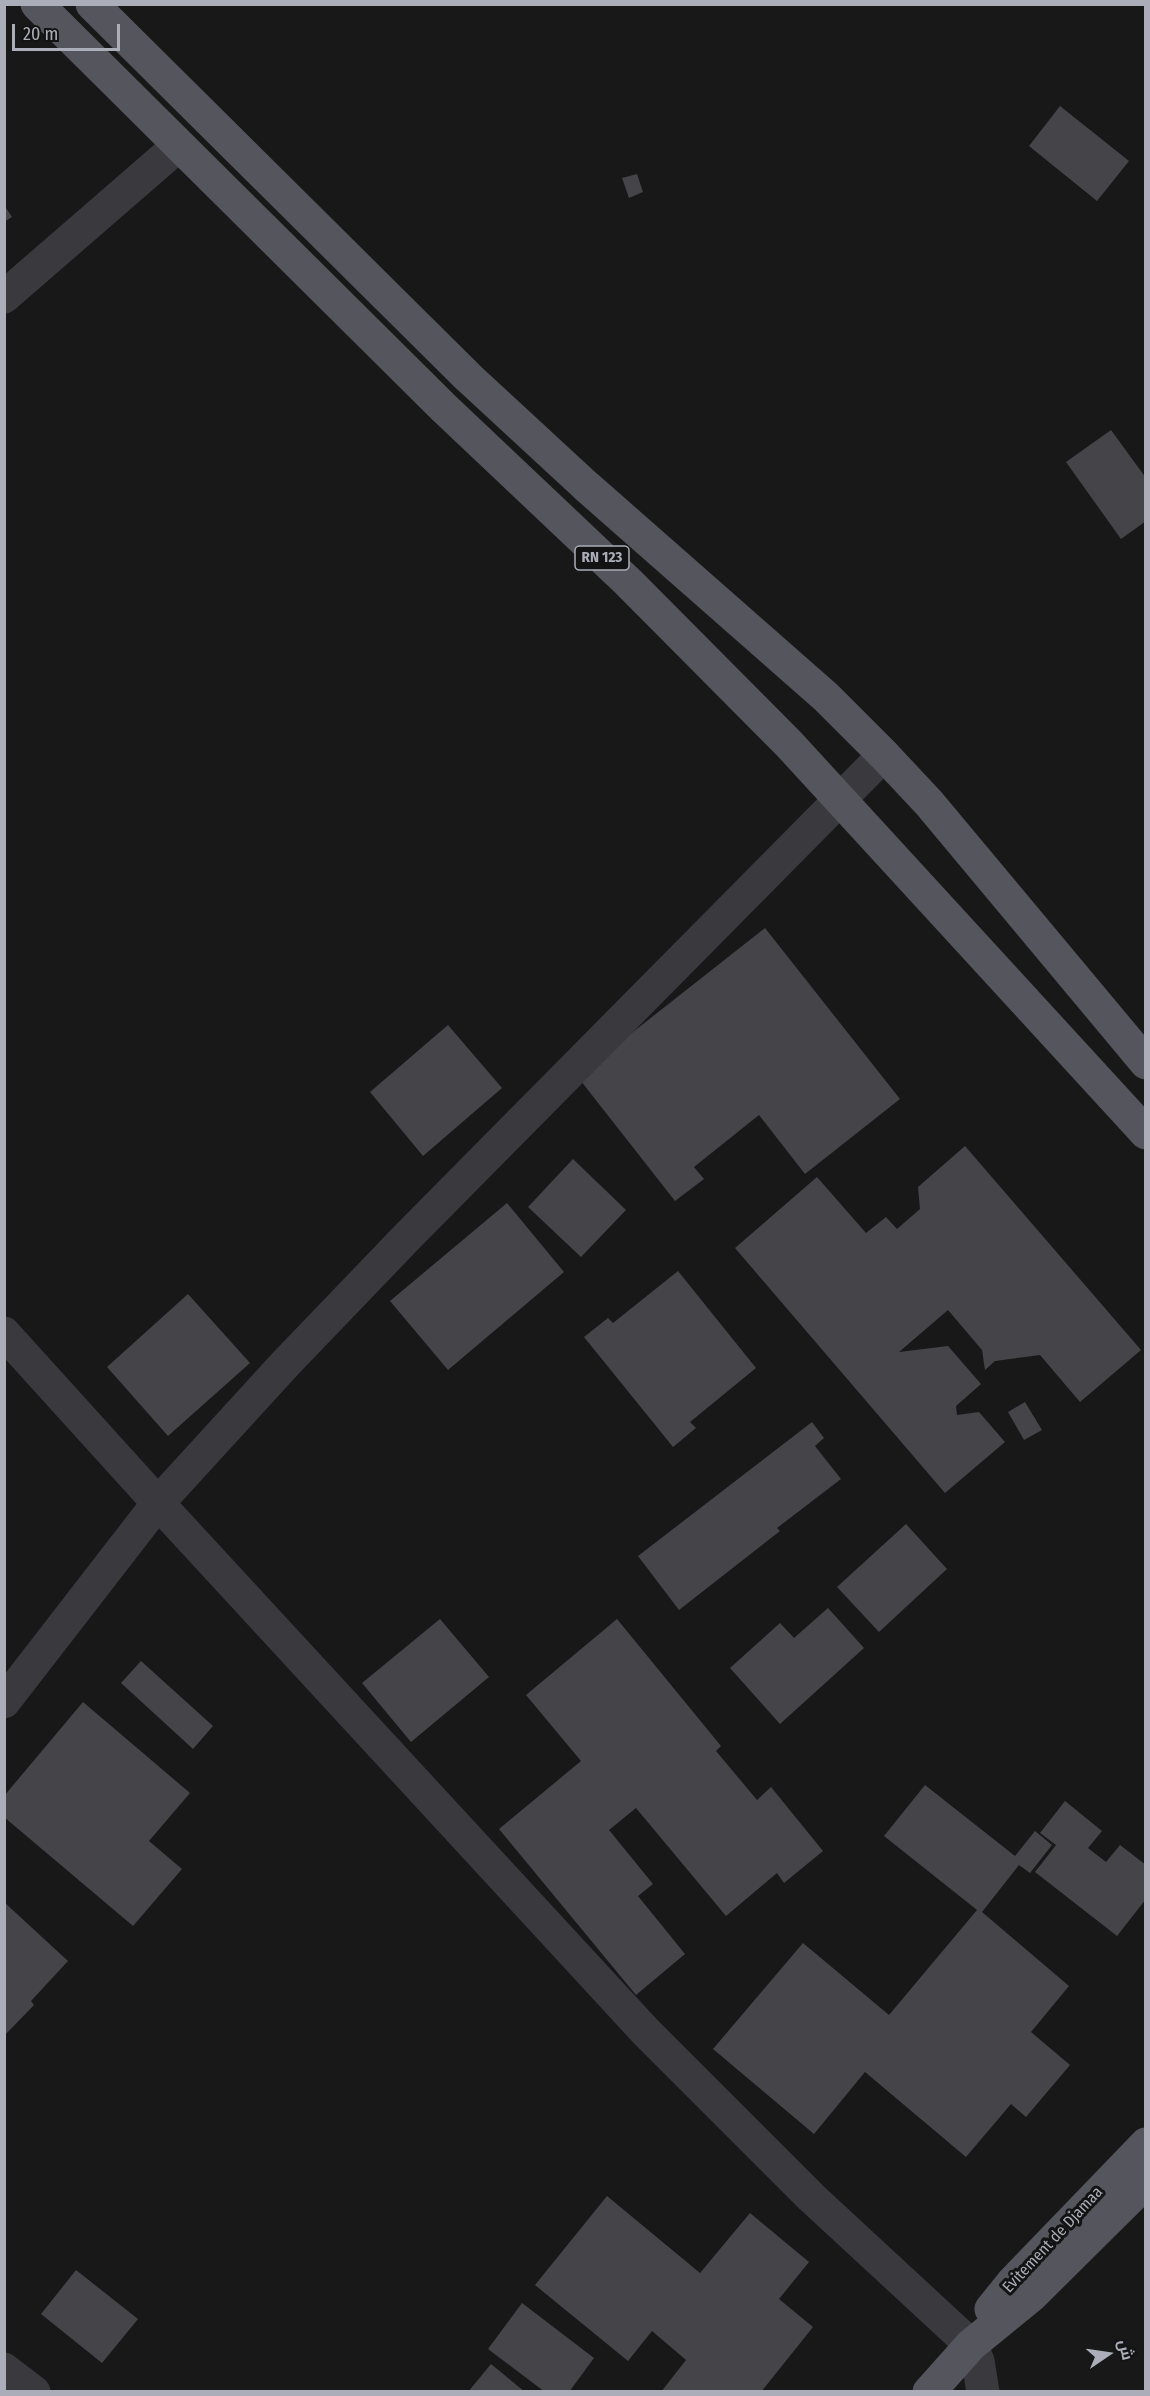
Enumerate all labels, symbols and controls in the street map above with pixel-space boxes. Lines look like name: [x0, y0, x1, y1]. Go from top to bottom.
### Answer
scale bar: [15, 12, 123, 50]
text: 20 m: [23, 23, 58, 45]
road number: RN 123: [575, 546, 629, 570]
street label: Evitement de Djamaa: [999, 2183, 1107, 2297]
north arrow: [1078, 2324, 1138, 2384]
text: ش: [1114, 2338, 1138, 2362]

